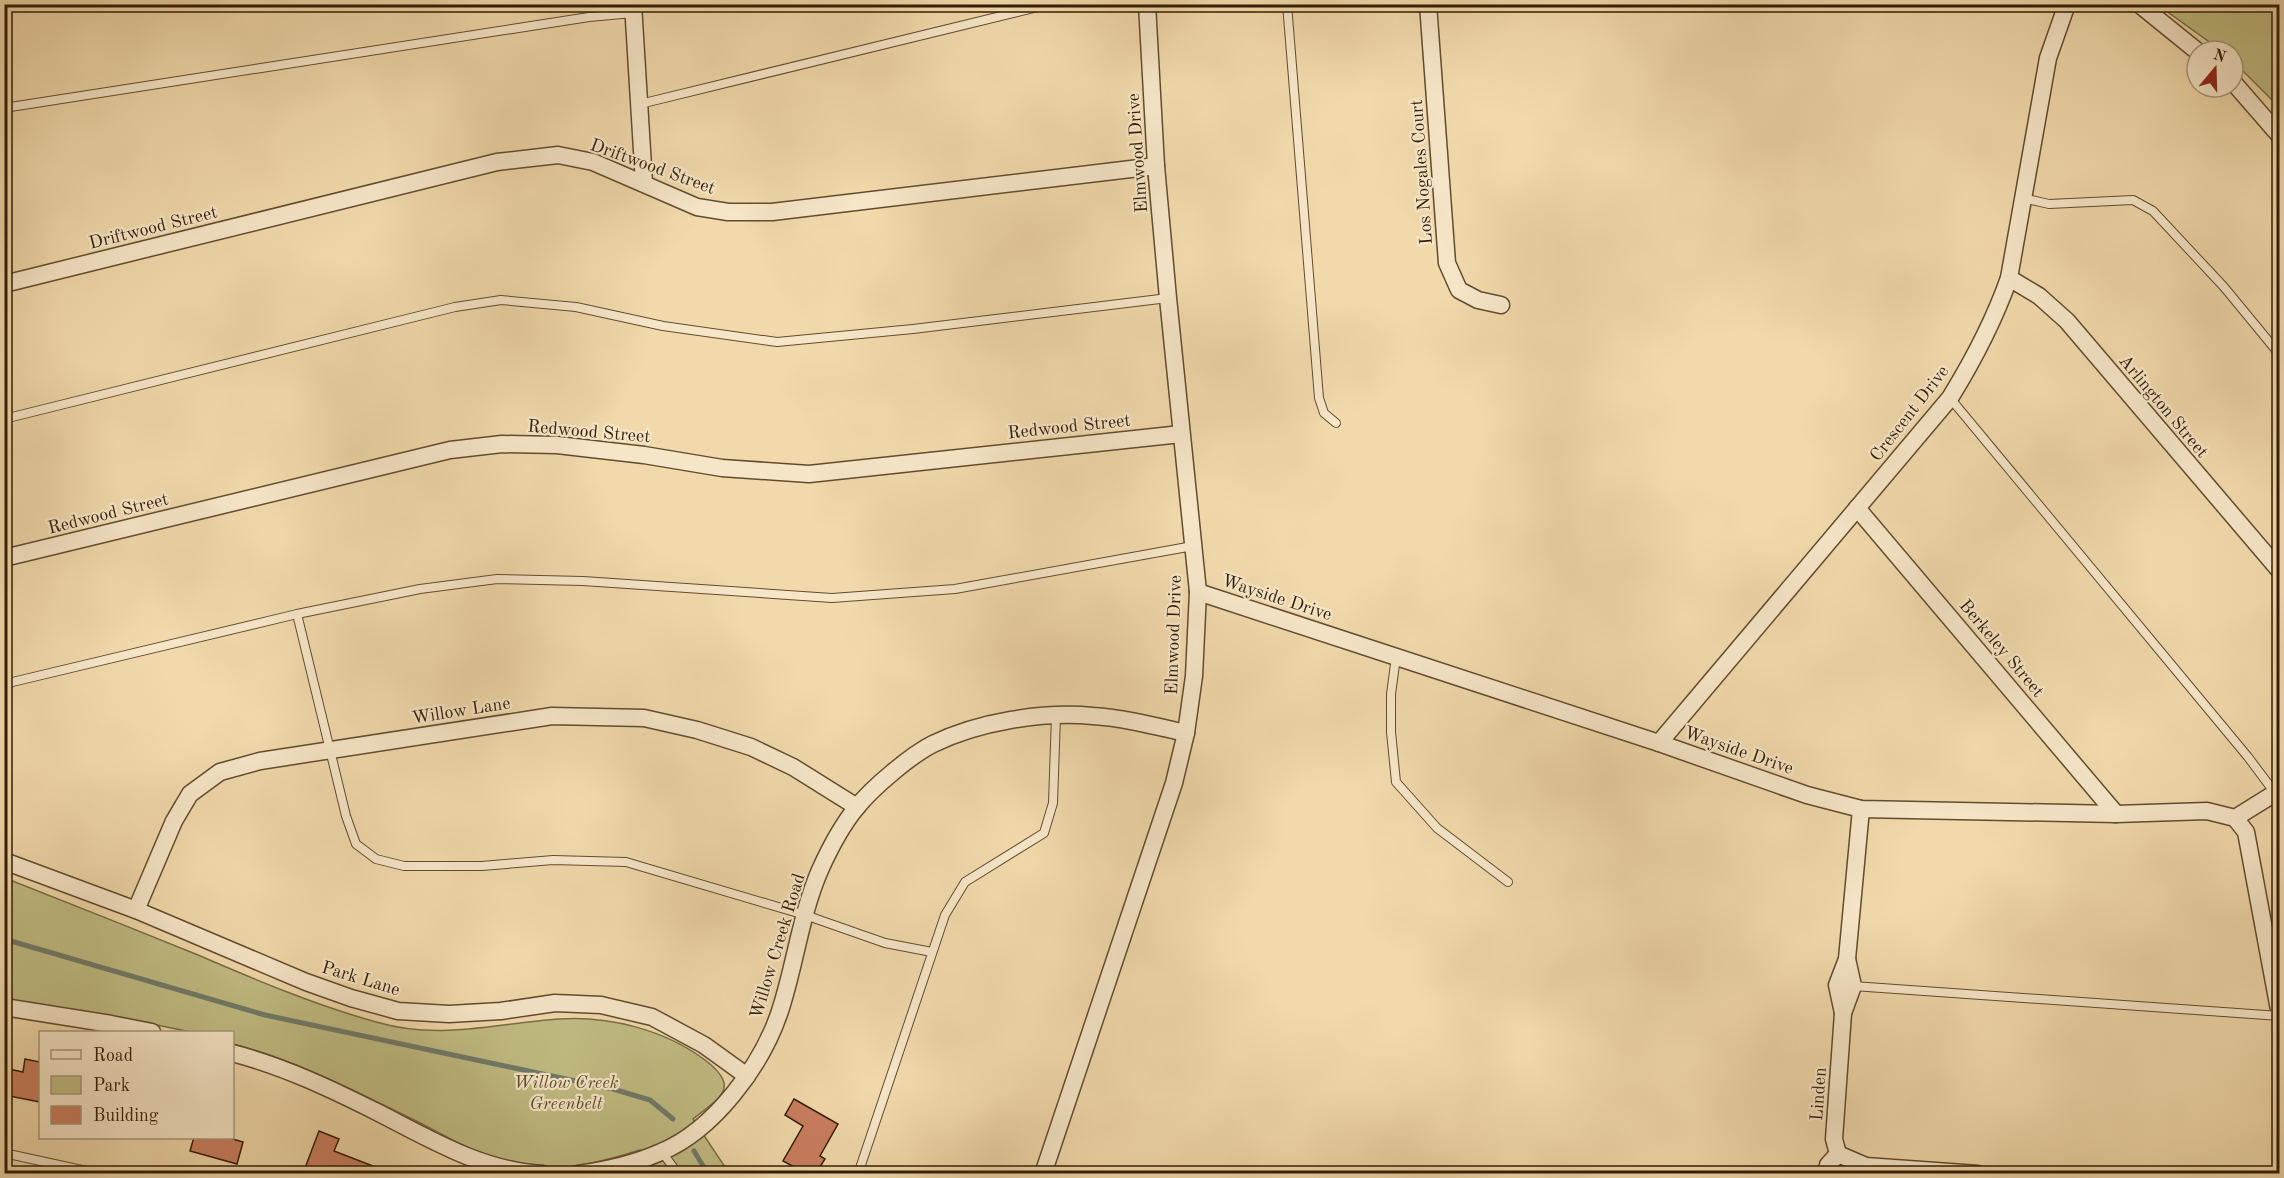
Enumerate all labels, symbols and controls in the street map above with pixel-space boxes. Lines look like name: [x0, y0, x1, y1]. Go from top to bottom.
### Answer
north arrow: [2185, 39, 2245, 99]
text: N: [2211, 47, 2228, 67]
street label: Elmwood Drive: [1125, 92, 1151, 214]
street label: Los Nogales Court: [1408, 99, 1436, 245]
street label: Driftwood Street: [588, 136, 718, 198]
street label: Driftwood Street: [87, 203, 219, 253]
street label: Arlington Street: [2115, 352, 2211, 461]
street label: Crescent Drive: [1867, 362, 1953, 465]
street label: Redwood Street: [1007, 412, 1132, 442]
street label: Redwood Street: [527, 418, 651, 446]
street label: Redwood Street: [46, 490, 170, 538]
street label: Wayside Drive: [1219, 572, 1334, 624]
street label: Elmwood Drive: [1163, 575, 1185, 695]
street label: Berkeley Street: [1955, 596, 2047, 701]
street label: Willow Lane: [411, 694, 512, 728]
street label: Wayside Drive: [1682, 724, 1796, 778]
street label: Willow Creek Road: [747, 871, 809, 1021]
street label: Park Lane: [319, 958, 402, 999]
legend: [39, 1031, 234, 1139]
text: Road: [93, 1047, 133, 1065]
street label: Linden: [1808, 1066, 1830, 1122]
park label: Willow Creek Greenbelt: [514, 1074, 619, 1113]
text: Park: [93, 1077, 130, 1095]
text: Building: [93, 1107, 159, 1125]

